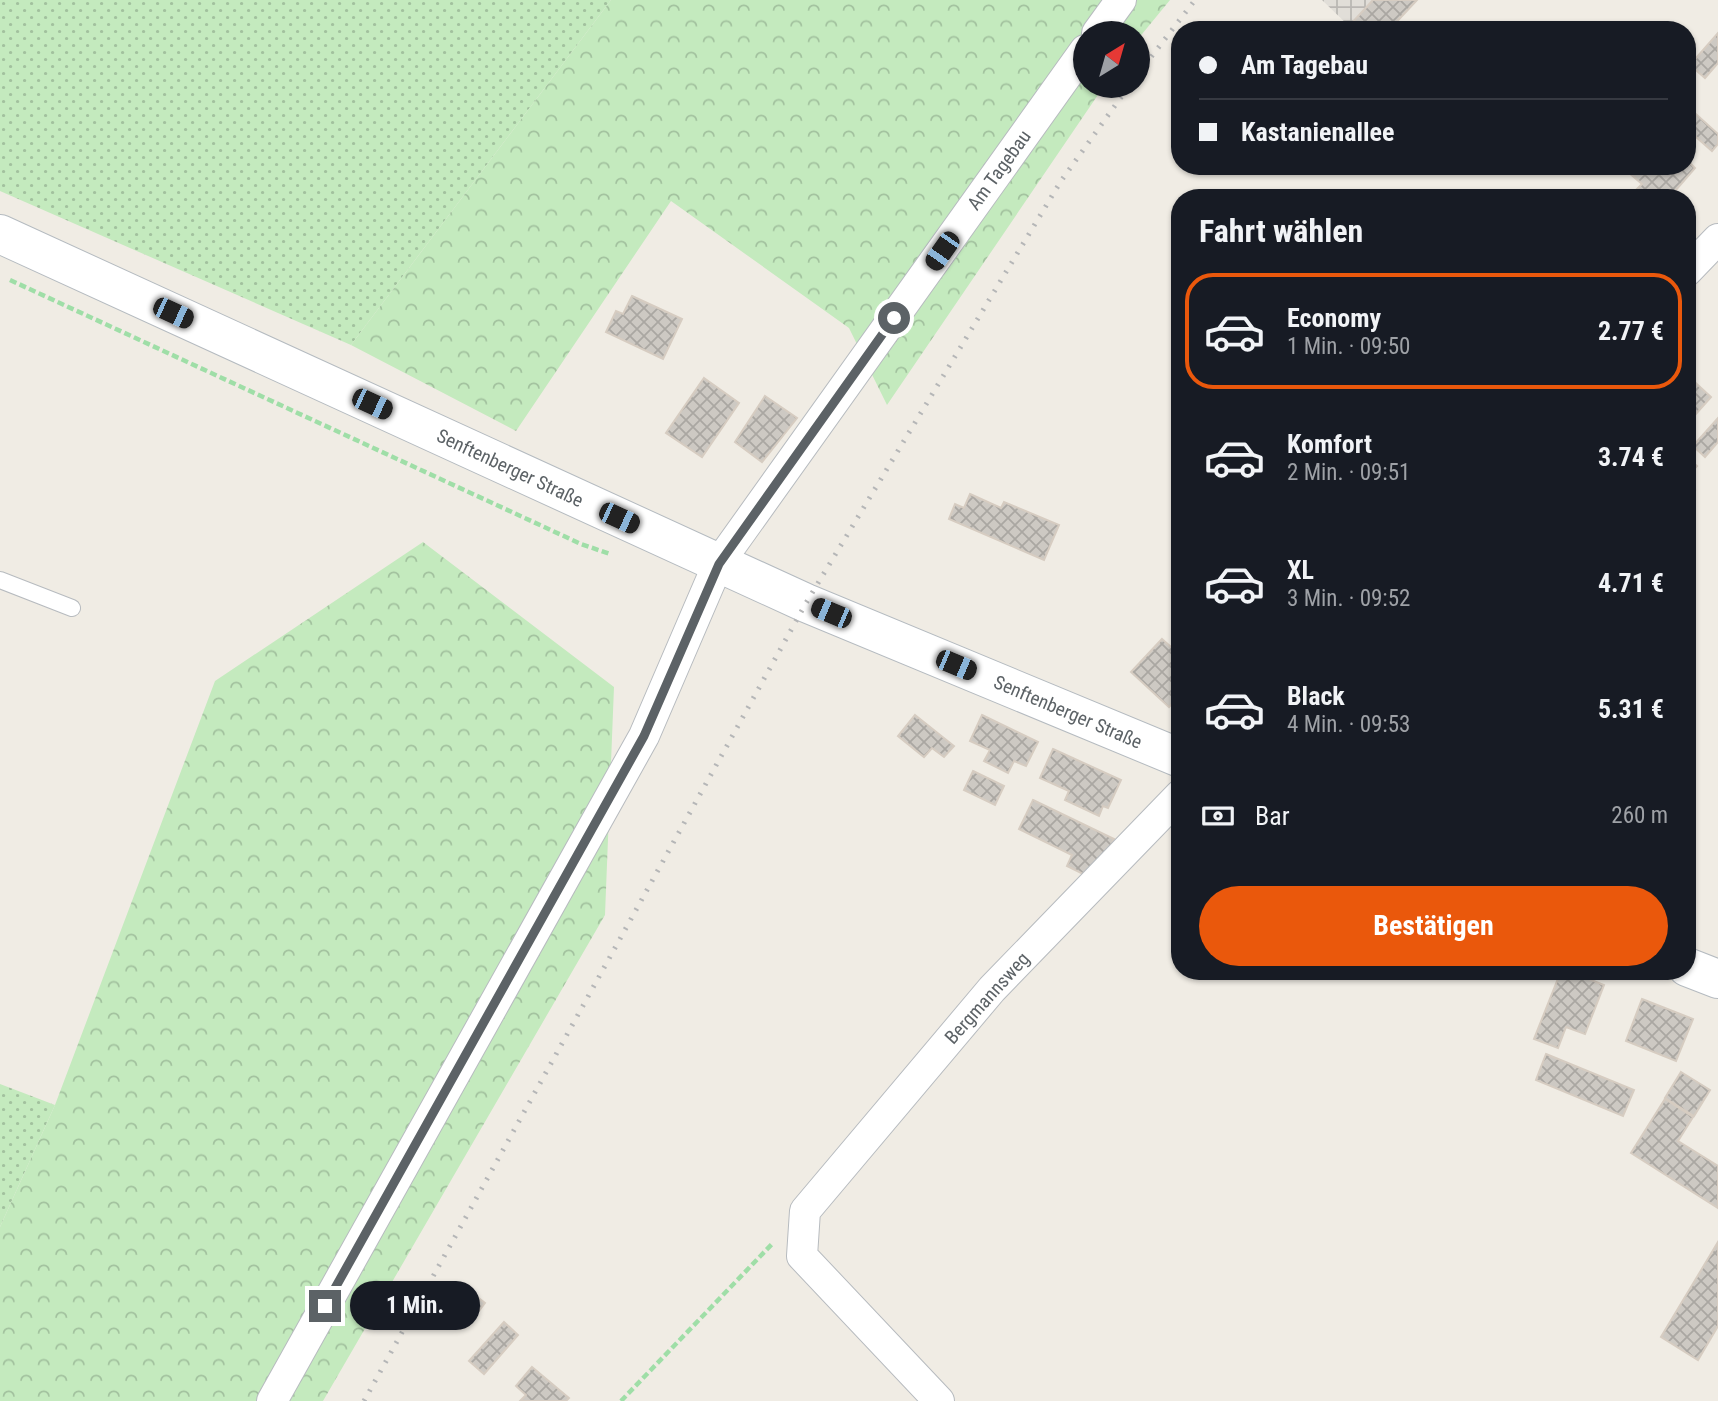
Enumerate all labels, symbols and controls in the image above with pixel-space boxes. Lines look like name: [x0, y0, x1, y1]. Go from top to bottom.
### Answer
north arrow: [1073, 21, 1150, 98]
map controls: [1073, 21, 1150, 98]
text: Am Tagebau: [1241, 50, 1368, 80]
text: Kastanienallee: [1241, 117, 1395, 147]
street label: Am Tagebau: [962, 126, 1036, 214]
text: Fahrt wählen: [1199, 212, 1363, 250]
car: [922, 228, 963, 274]
car: [150, 295, 197, 331]
icon: car: [1203, 300, 1266, 363]
route start: [878, 302, 910, 334]
text: Economy: [1287, 303, 1381, 333]
text: 2.77 €: [1598, 316, 1664, 346]
text: 1 Min. · 09:50: [1287, 333, 1410, 360]
car: [349, 386, 396, 422]
street label: Senftenberger Straße: [433, 424, 587, 512]
icon: car: [1203, 426, 1266, 489]
text: Komfort: [1287, 429, 1372, 459]
text: 3.74 €: [1598, 442, 1664, 472]
text: 2 Min. · 09:51: [1287, 459, 1410, 486]
car: [596, 500, 643, 536]
icon: car: [1203, 552, 1266, 615]
text: XL: [1287, 555, 1314, 585]
text: 4.71 €: [1598, 568, 1664, 598]
text: 3 Min. · 09:52: [1287, 585, 1410, 612]
car: [808, 595, 855, 631]
car: [933, 647, 980, 683]
street label: Senftenberger Straße: [990, 670, 1146, 754]
icon: car: [1203, 678, 1266, 741]
text: Black: [1287, 681, 1345, 711]
text: 5.31 €: [1598, 694, 1664, 724]
text: 4 Min. · 09:53: [1287, 711, 1410, 738]
icon: cash: [1199, 797, 1237, 835]
text: Bar: [1255, 801, 1290, 831]
text: 260 m: [1611, 802, 1668, 829]
button: Bestätigen: [1199, 886, 1668, 966]
street label: Bergmannsweg: [940, 947, 1034, 1049]
callout: 1 Min.: [350, 1282, 479, 1330]
route end: [309, 1290, 341, 1322]
text: 1 Min.: [386, 1292, 444, 1319]

